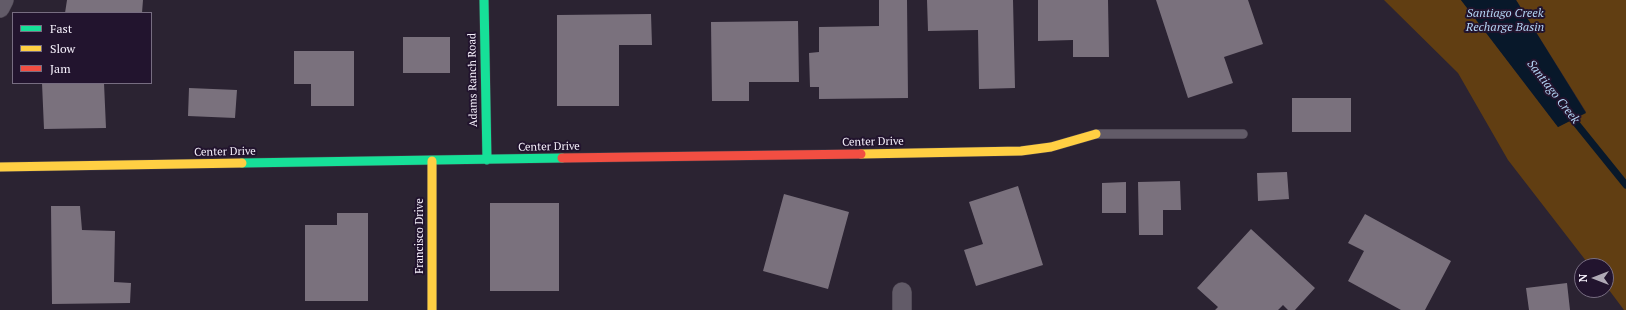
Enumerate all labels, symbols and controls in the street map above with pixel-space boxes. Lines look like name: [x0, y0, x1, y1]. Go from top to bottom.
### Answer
water label: Santiago Creek Recharge Basin: [1466, 7, 1544, 35]
legend: [12, 12, 152, 84]
text: Fast: [50, 21, 72, 36]
street label: Adams Ranch Road: [466, 33, 480, 127]
text: Slow: [50, 41, 75, 56]
water label: Santiago Creek: [1524, 57, 1582, 127]
text: Jam: [50, 61, 71, 76]
street label: Center Drive: [842, 135, 904, 149]
street label: Center Drive: [518, 140, 580, 154]
street label: Center Drive: [194, 145, 256, 159]
street label: Francisco Drive: [413, 198, 427, 274]
north arrow: [1574, 258, 1614, 298]
text: N: [1576, 274, 1590, 282]

